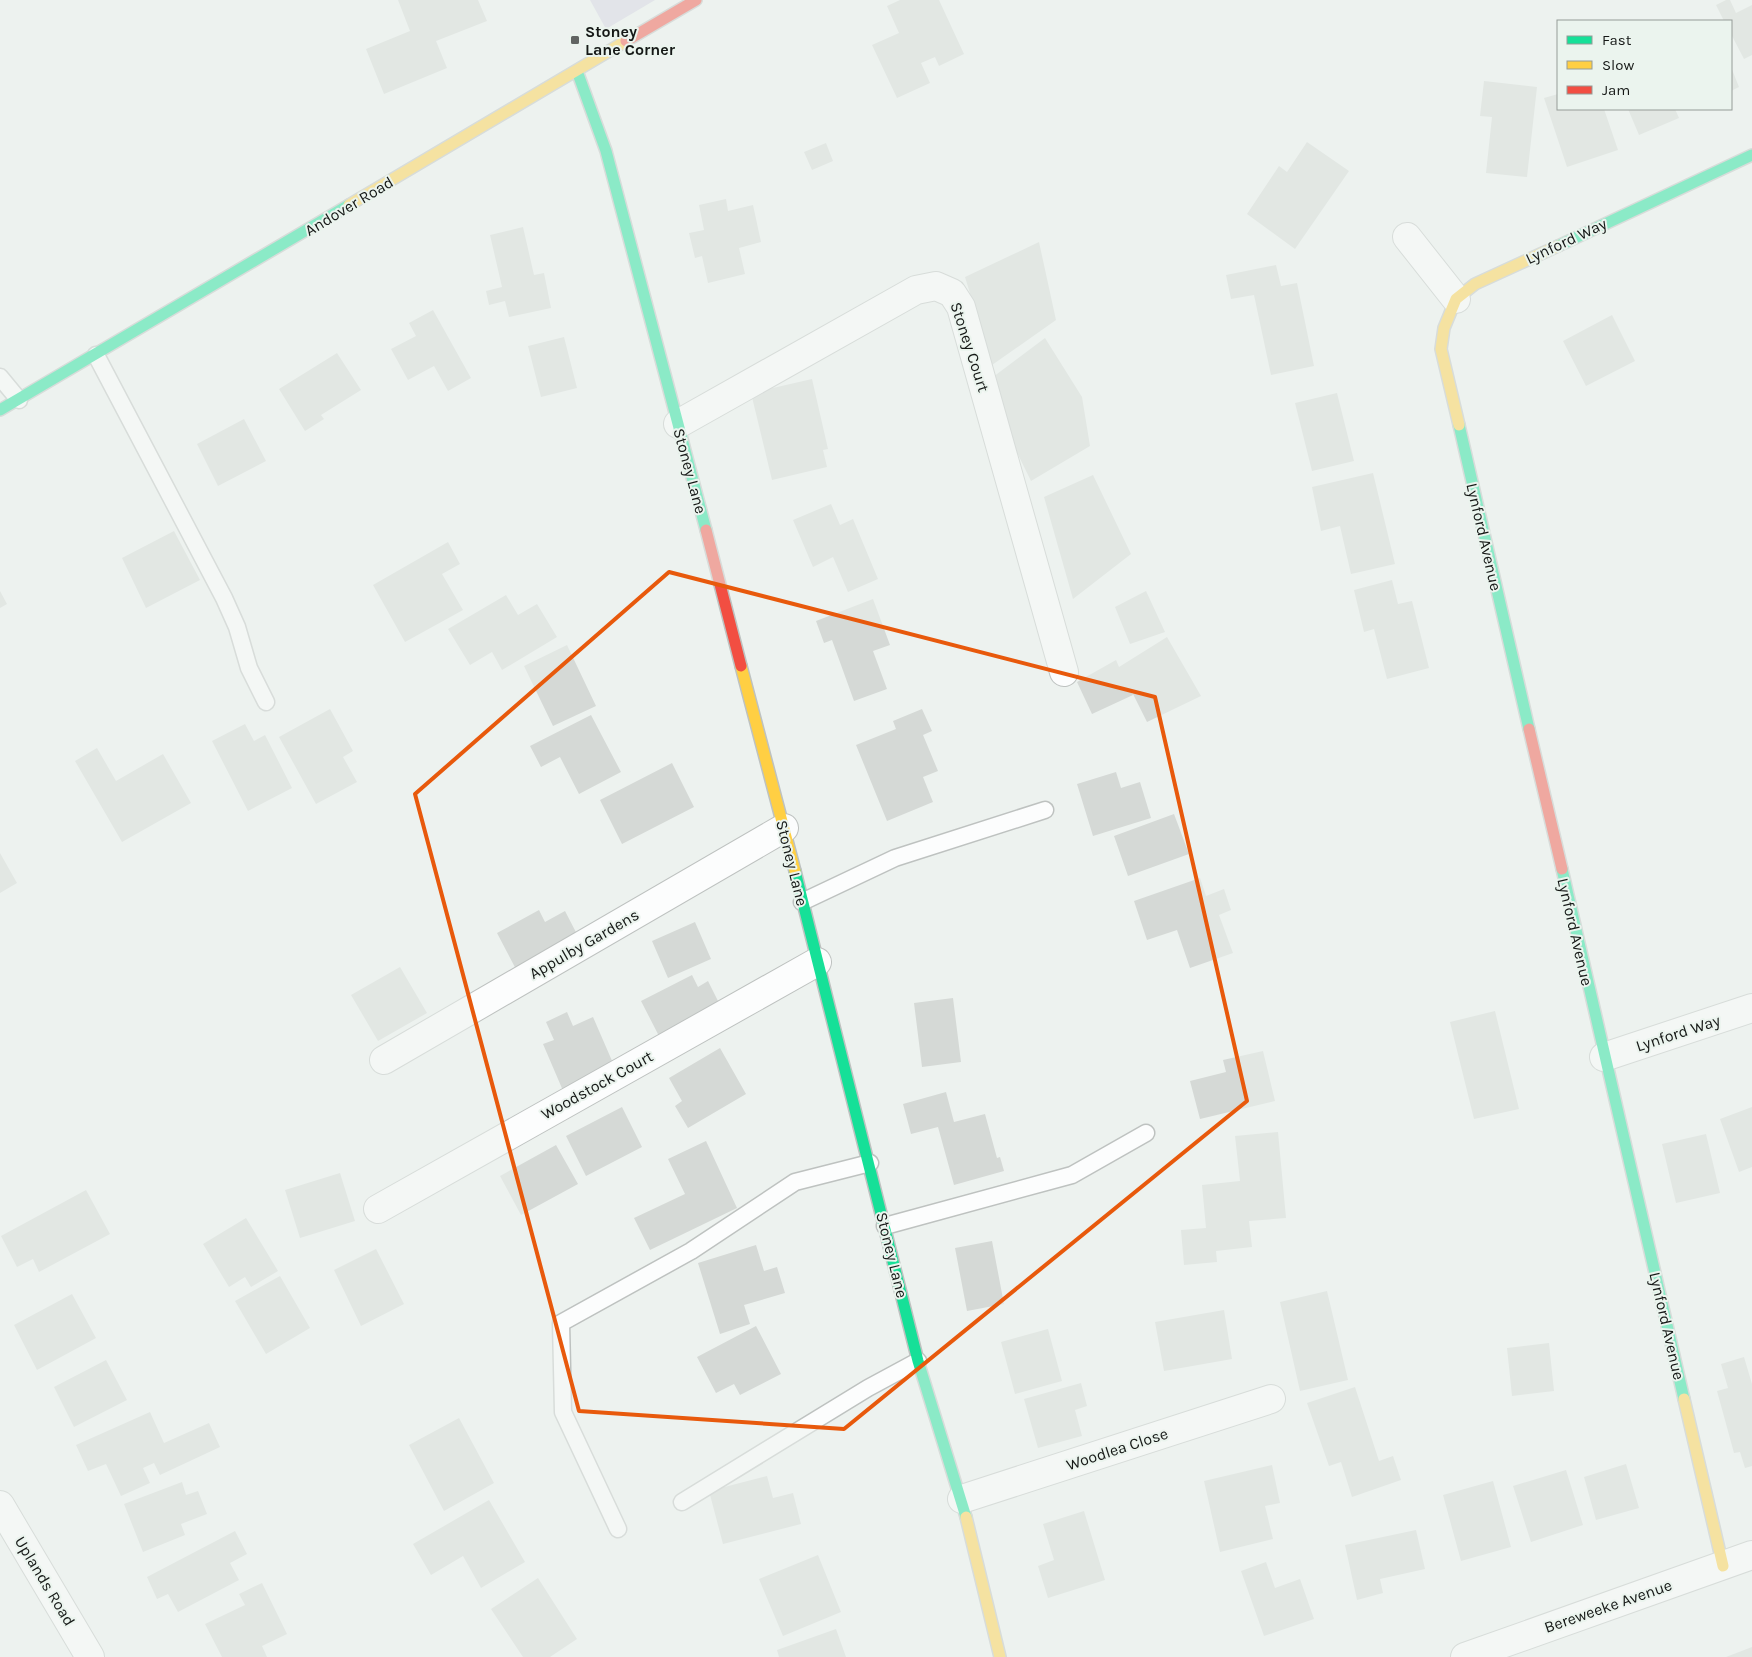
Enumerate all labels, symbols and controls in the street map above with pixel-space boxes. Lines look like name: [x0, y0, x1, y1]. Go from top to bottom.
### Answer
legend: [1557, 20, 1732, 110]
place label: Stoney Lane Corner: [585, 22, 676, 59]
text: Fast: [1602, 31, 1632, 49]
marker: Stoney Lane Corner: [569, 34, 581, 46]
text: Slow: [1602, 56, 1634, 74]
text: Jam: [1602, 81, 1630, 99]
street label: Andover Road: [301, 172, 397, 240]
street label: Lynford Way: [1522, 214, 1610, 268]
street label: Stoney Court: [947, 300, 993, 394]
street label: Stoney Lane: [669, 426, 711, 516]
street label: Lynford Avenue: [1462, 481, 1506, 593]
street label: Stoney Lane: [772, 818, 812, 908]
street label: Lynford Avenue: [1553, 876, 1597, 988]
street label: Appulby Gardens: [526, 905, 642, 983]
street label: Lynford Way: [1633, 1010, 1723, 1056]
street label: Woodstock Court: [538, 1046, 656, 1124]
street label: Stoney Lane: [872, 1210, 912, 1300]
street label: Lynford Avenue: [1645, 1270, 1689, 1382]
street label: Woodlea Close: [1064, 1424, 1170, 1474]
street label: Uplands Road: [11, 1533, 79, 1629]
street label: Bereweeke Avenue: [1542, 1575, 1674, 1637]

